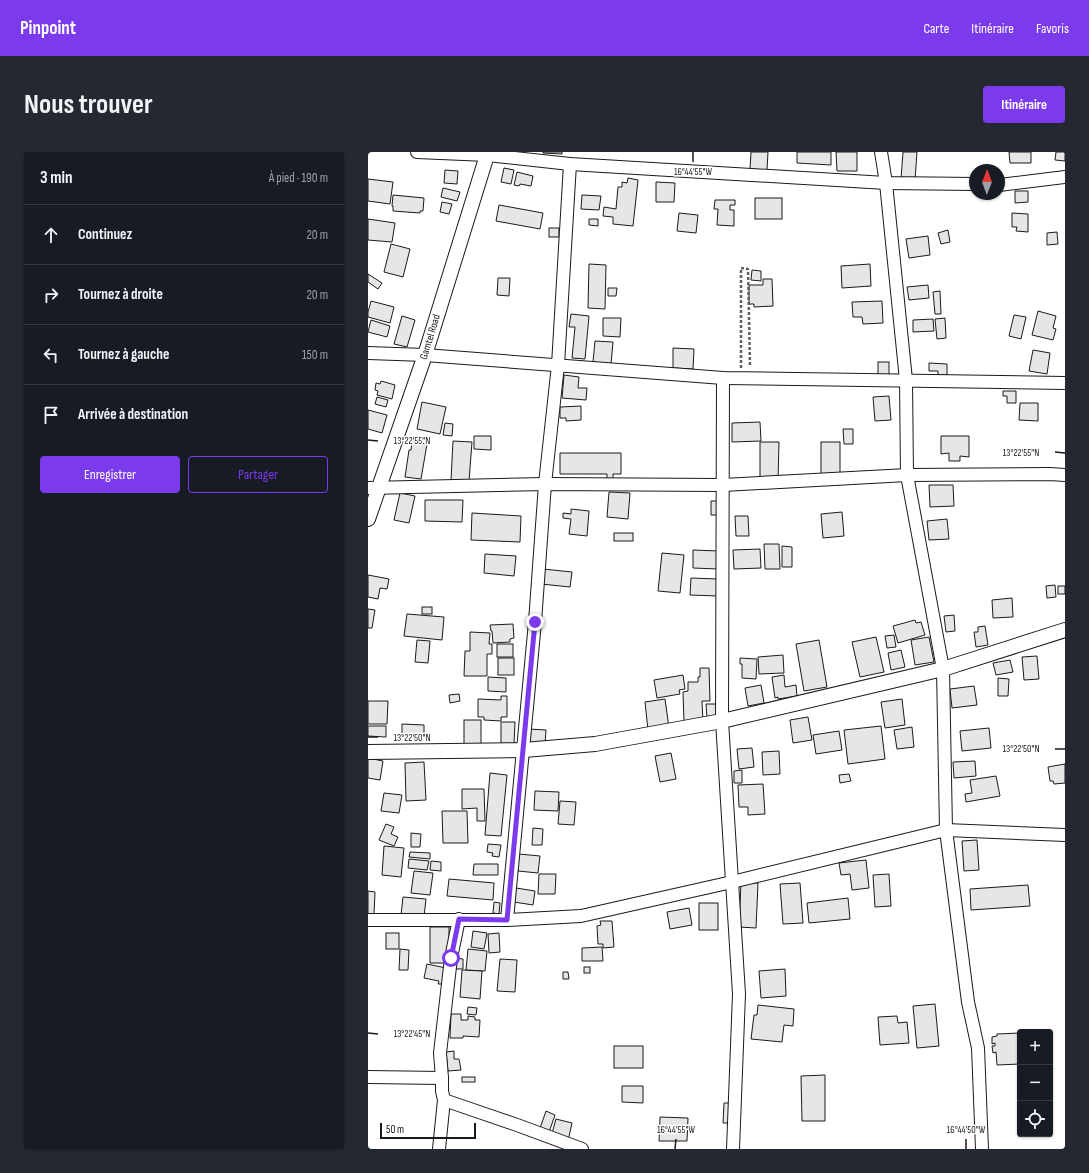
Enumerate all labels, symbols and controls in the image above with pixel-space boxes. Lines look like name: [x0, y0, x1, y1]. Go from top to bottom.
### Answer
text: Pinpoint: [20, 17, 76, 40]
text: Carte: [923, 20, 949, 37]
text: Itinéraire: [971, 20, 1014, 37]
text: Favoris: [1036, 20, 1069, 37]
button: Itinéraire: [983, 86, 1065, 123]
text: Nous trouver: [24, 88, 153, 121]
north arrow: [969, 164, 1005, 200]
text: 16°44'55"W: [674, 166, 713, 178]
text: 3 min: [40, 168, 73, 188]
text: À pied · 190 m: [269, 170, 328, 186]
icon: ahead: [40, 224, 62, 246]
text: Continuez: [78, 225, 132, 244]
text: 20 m: [306, 227, 328, 243]
icon: right: [40, 284, 62, 306]
text: Tournez à droite: [78, 285, 163, 304]
text: 20 m: [306, 287, 328, 303]
street label: Gamtel Road: [417, 312, 443, 361]
icon: left: [40, 344, 62, 366]
text: Tournez à gauche: [78, 345, 169, 364]
text: 150 m: [302, 347, 328, 363]
icon: arrive: [40, 404, 62, 426]
text: Arrivée à destination: [78, 405, 188, 424]
text: 13°22'55"N: [394, 435, 430, 447]
text: 13°22'55"N: [1003, 447, 1039, 459]
button: Enregistrer: [40, 456, 180, 493]
button: Partager: [188, 456, 328, 493]
route end: [526, 613, 544, 631]
text: 13°22'50"N: [394, 732, 430, 744]
text: 13°22'50"N: [1003, 743, 1039, 755]
route start: [442, 949, 460, 967]
text: 13°22'45"N: [394, 1028, 430, 1040]
map controls: [1017, 1029, 1053, 1137]
button: +: [1017, 1029, 1053, 1065]
button: −: [1017, 1065, 1053, 1101]
button: locate: [1017, 1101, 1053, 1137]
scale bar: [380, 1121, 476, 1140]
text: 50 m: [386, 1123, 404, 1136]
text: 16°44'55"W: [657, 1124, 696, 1136]
text: 16°44'50"W: [947, 1124, 986, 1136]

